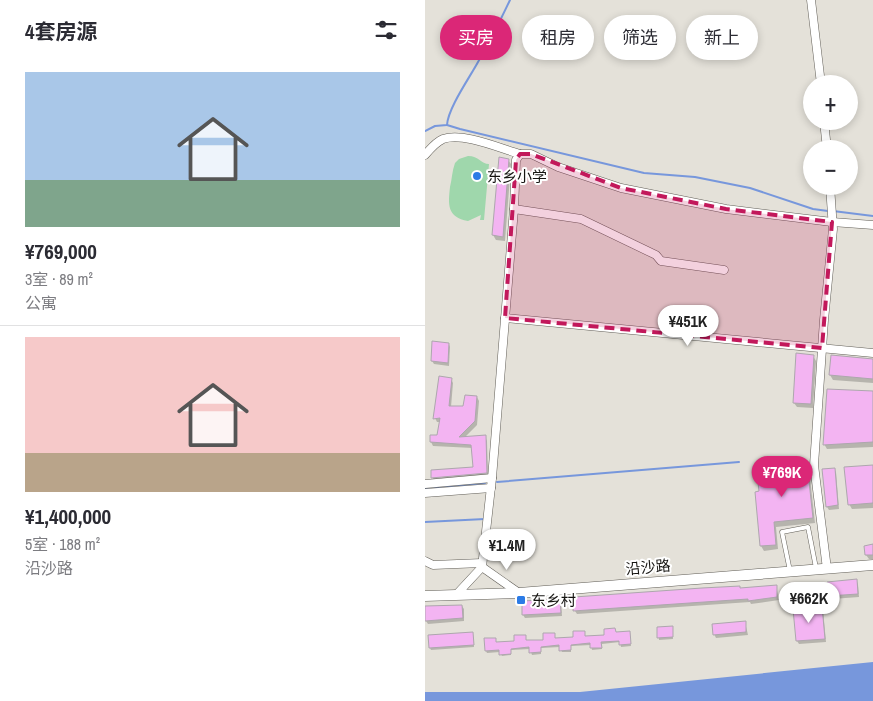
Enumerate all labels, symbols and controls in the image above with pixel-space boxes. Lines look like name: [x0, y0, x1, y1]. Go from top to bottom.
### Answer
chip: 买房: [440, 15, 512, 60]
chip: 租房: [522, 15, 594, 60]
chip: 筛选: [604, 15, 676, 60]
chip: 新上: [686, 15, 758, 60]
icon: filters: [372, 16, 400, 44]
text: 4套房源: [25, 17, 98, 46]
map controls: [803, 75, 858, 195]
button: +: [803, 75, 858, 130]
icon: home: [168, 104, 258, 194]
button: −: [803, 140, 858, 195]
place label: 东乡小学: [487, 166, 547, 187]
marker: 东乡小学: [471, 170, 483, 182]
text: ¥769,000: [25, 237, 97, 266]
text: 3室 · 89 m²: [25, 268, 93, 290]
text: 公寓: [25, 292, 57, 314]
pin: ¥451K: [653, 304, 723, 347]
text: ¥451K: [669, 310, 707, 332]
icon: home: [168, 370, 258, 460]
pin: ¥769K: [747, 456, 817, 498]
text: ¥769K: [763, 461, 801, 483]
text: ¥1,400,000: [25, 502, 111, 531]
pin: ¥1.4M: [472, 528, 542, 571]
text: 5室 · 188 m²: [25, 533, 100, 555]
text: ¥1.4M: [489, 534, 525, 556]
street label: 沿沙路: [625, 555, 671, 579]
text: 沿沙路: [25, 557, 73, 579]
pin: ¥662K: [774, 582, 844, 624]
text: ¥662K: [790, 587, 828, 609]
place label: 东乡村: [531, 590, 576, 611]
marker: 东乡村: [515, 594, 527, 606]

